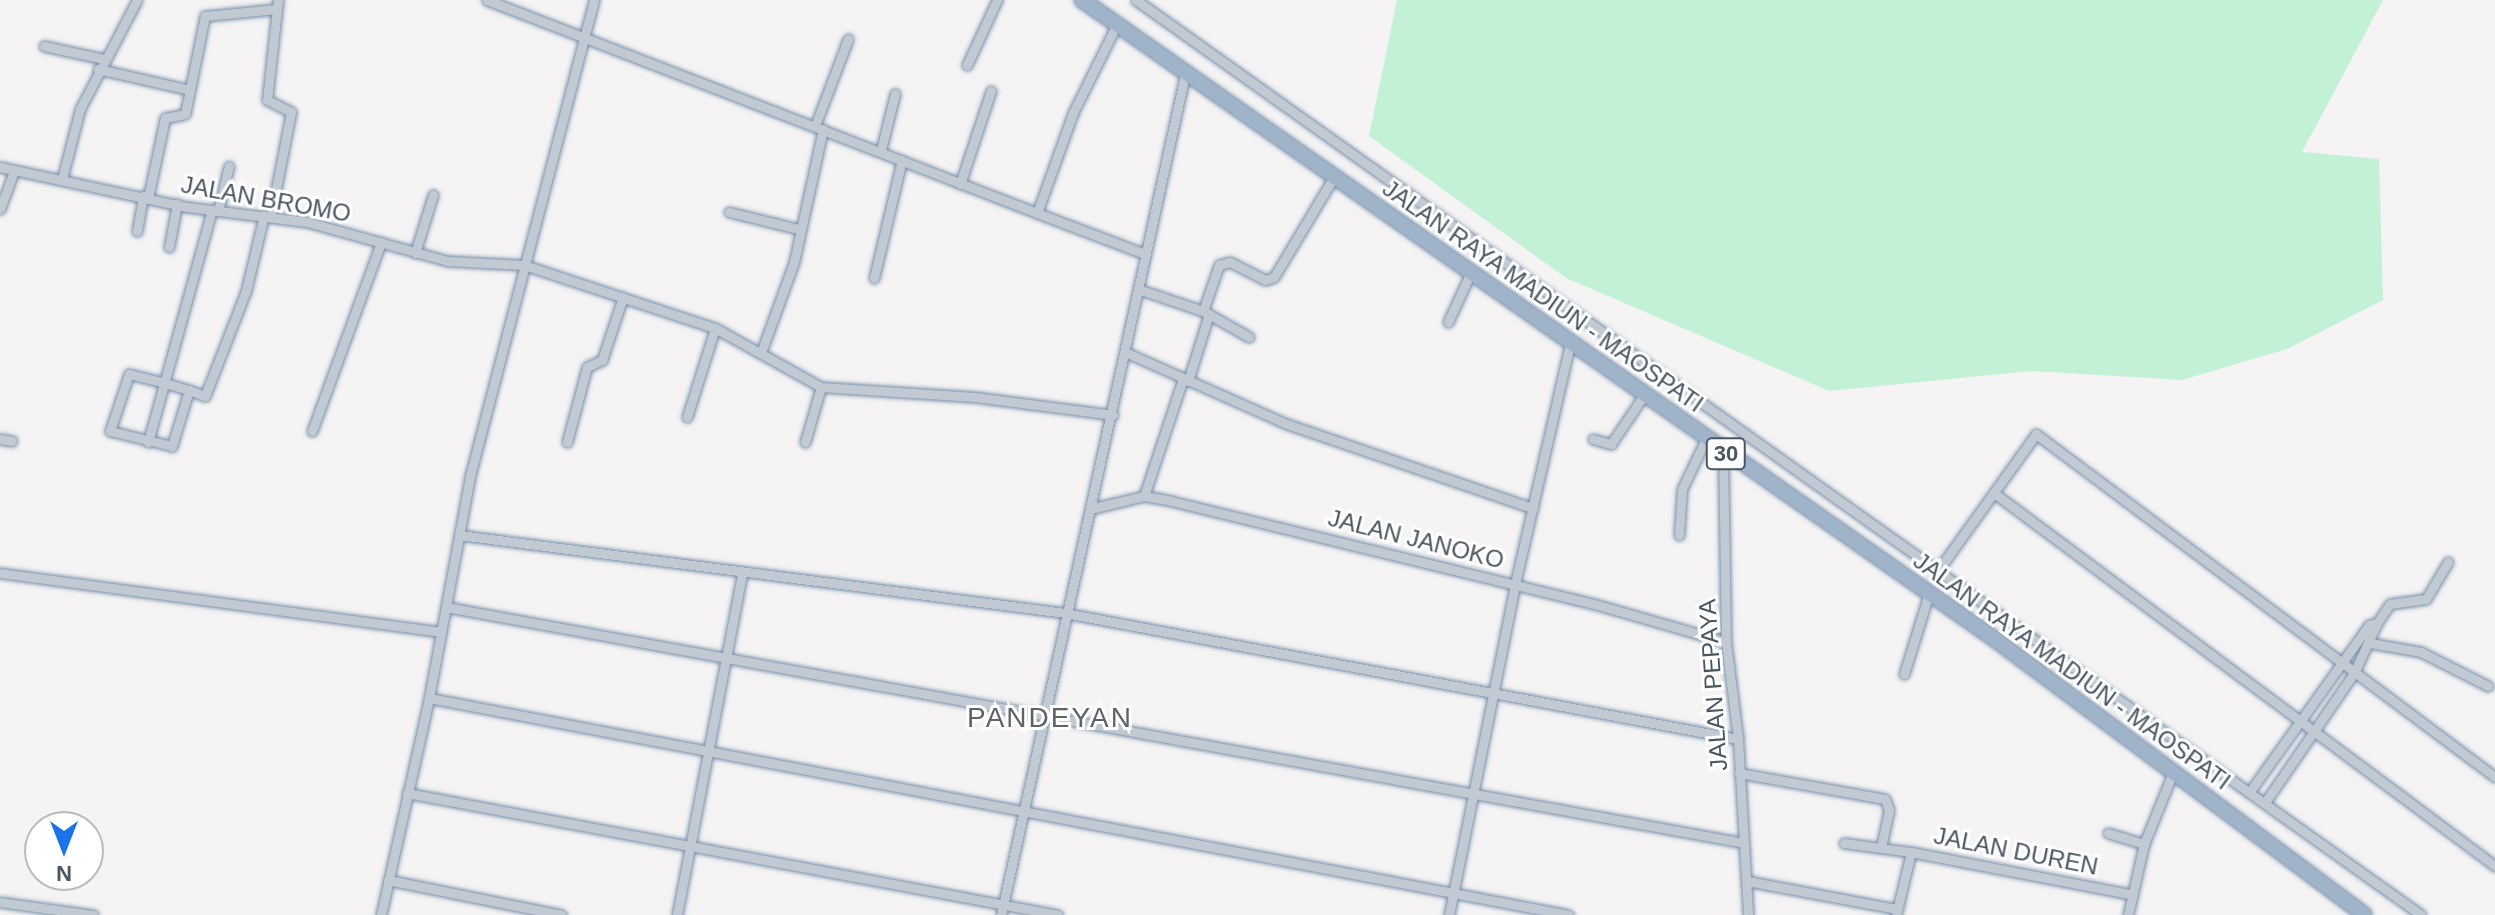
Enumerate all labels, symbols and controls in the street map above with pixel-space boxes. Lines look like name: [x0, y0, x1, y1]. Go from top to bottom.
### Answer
street label: JALAN BROMO: [179, 170, 353, 228]
street label: JALAN RAYA MADIUN - MAOSPATI: [1377, 173, 1709, 419]
road number: 30: [1704, 436, 1748, 472]
street label: JALAN JANOKO: [1325, 503, 1507, 575]
street label: JALAN RAYA MADIUN - MAOSPATI: [1907, 546, 2237, 796]
street label: JALAN PEPAYA: [1693, 598, 1733, 772]
district label: PANDEYAN: [967, 701, 1133, 735]
north arrow: [24, 811, 104, 891]
street label: JALAN DUREN: [1931, 821, 2101, 881]
text: N: [56, 861, 72, 886]

